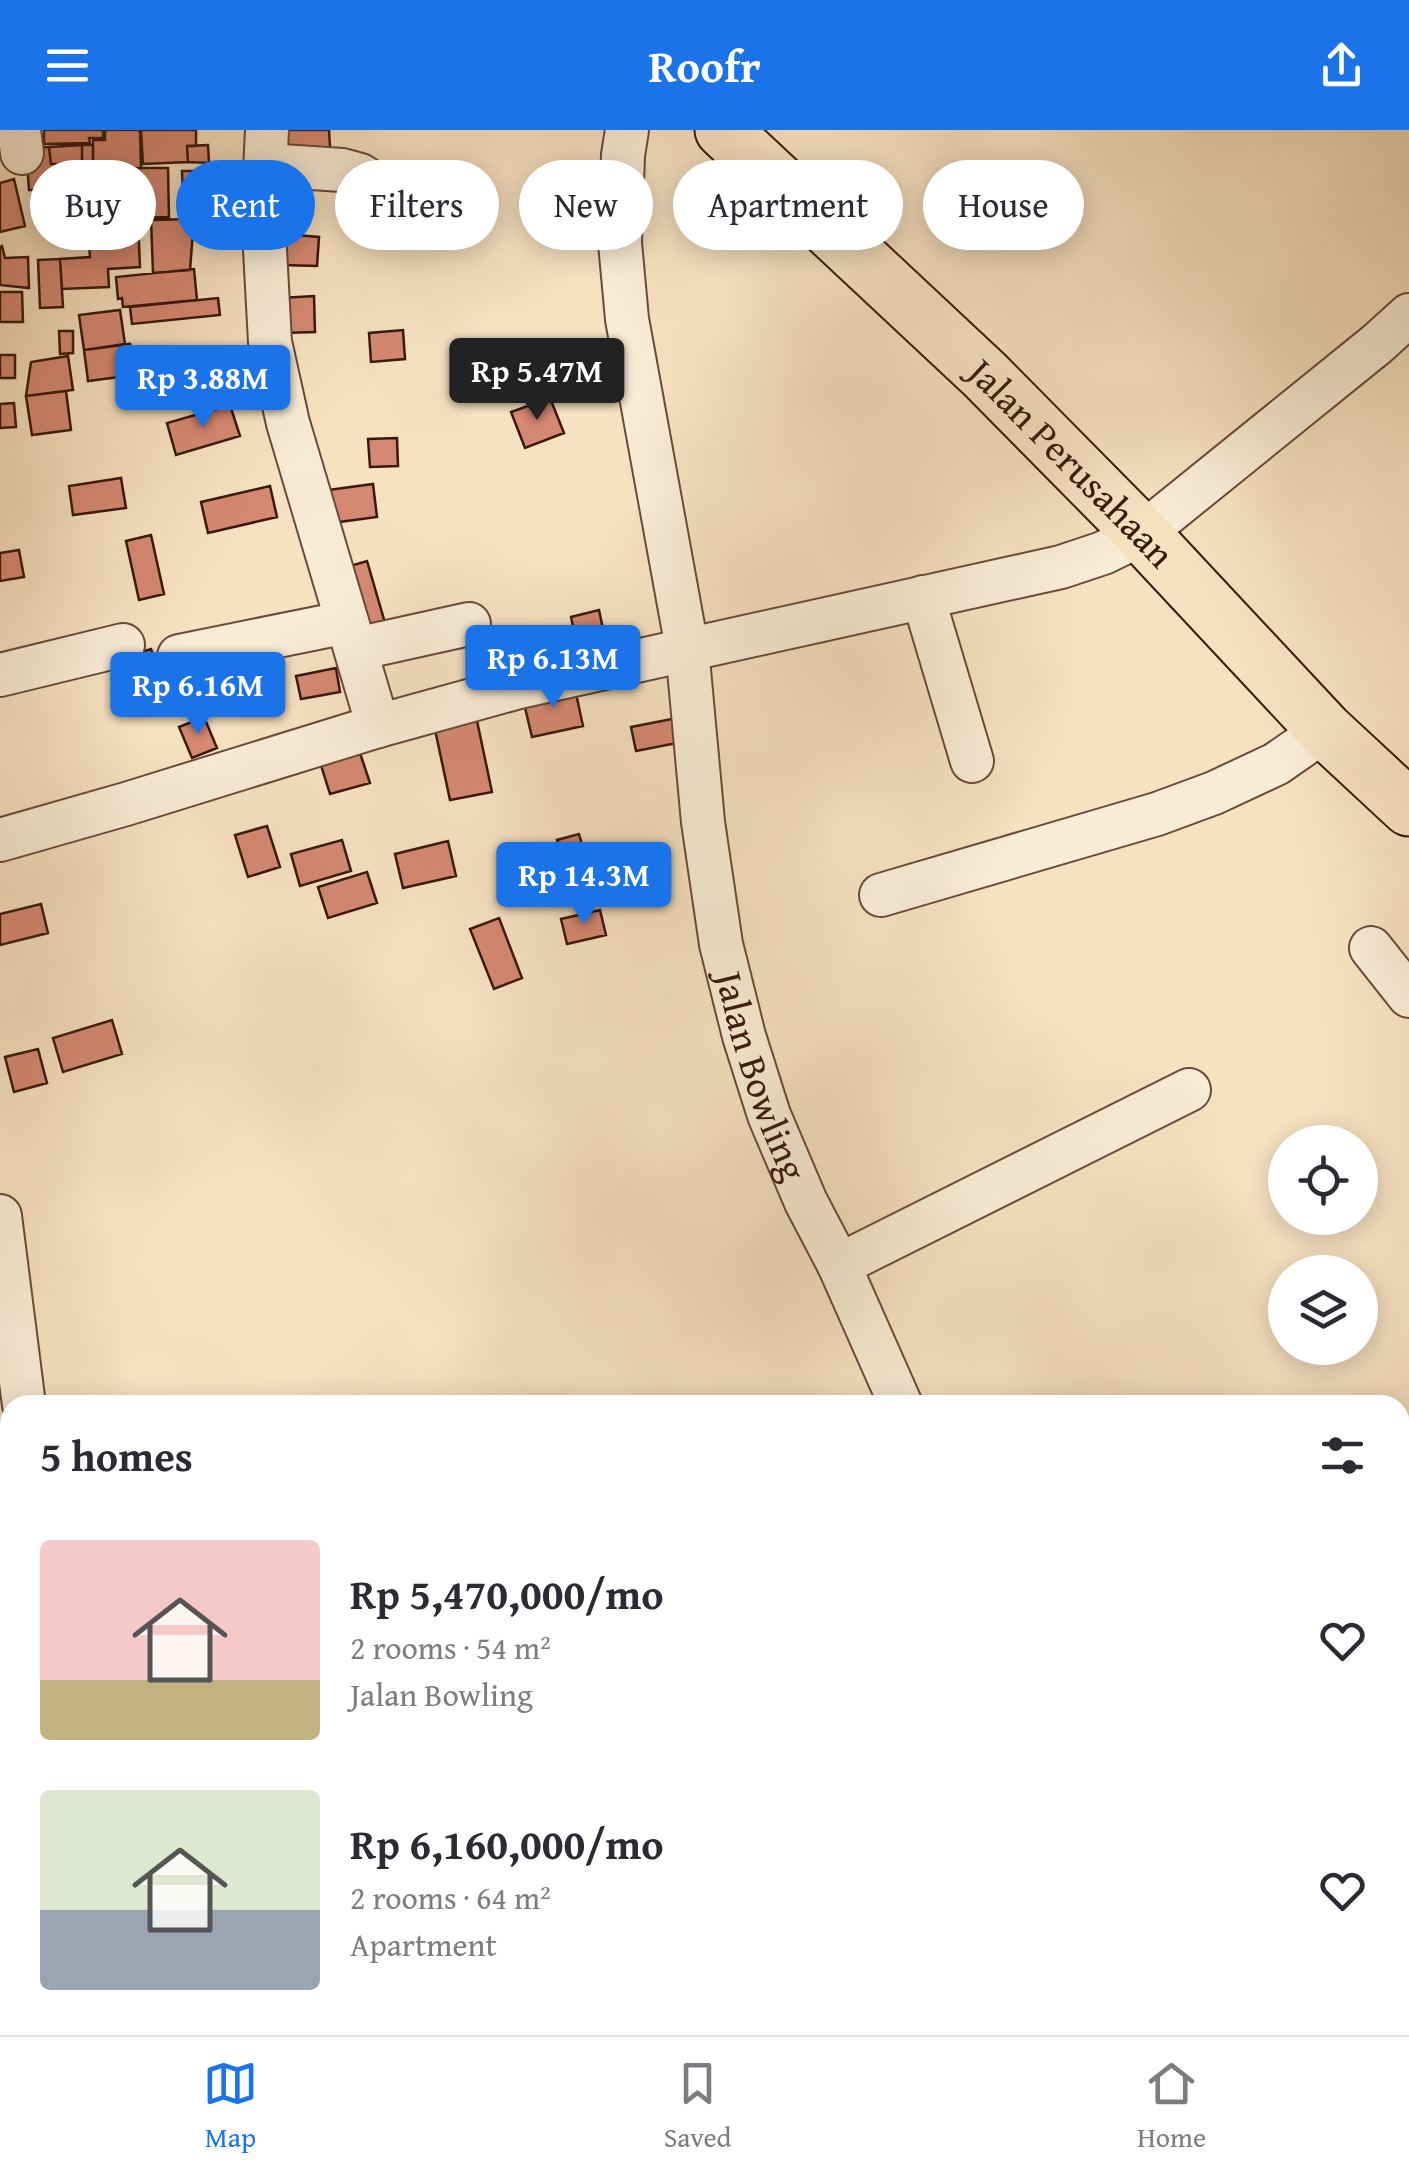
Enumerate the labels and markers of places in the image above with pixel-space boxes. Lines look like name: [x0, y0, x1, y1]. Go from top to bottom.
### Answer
pin: Rp 5.47M: [434, 338, 640, 423]
pin: Rp 3.88M: [100, 345, 306, 430]
pin: Rp 6.13M: [450, 625, 656, 710]
pin: Rp 6.16M: [95, 652, 301, 737]
pin: Rp 14.3M: [481, 842, 687, 927]

